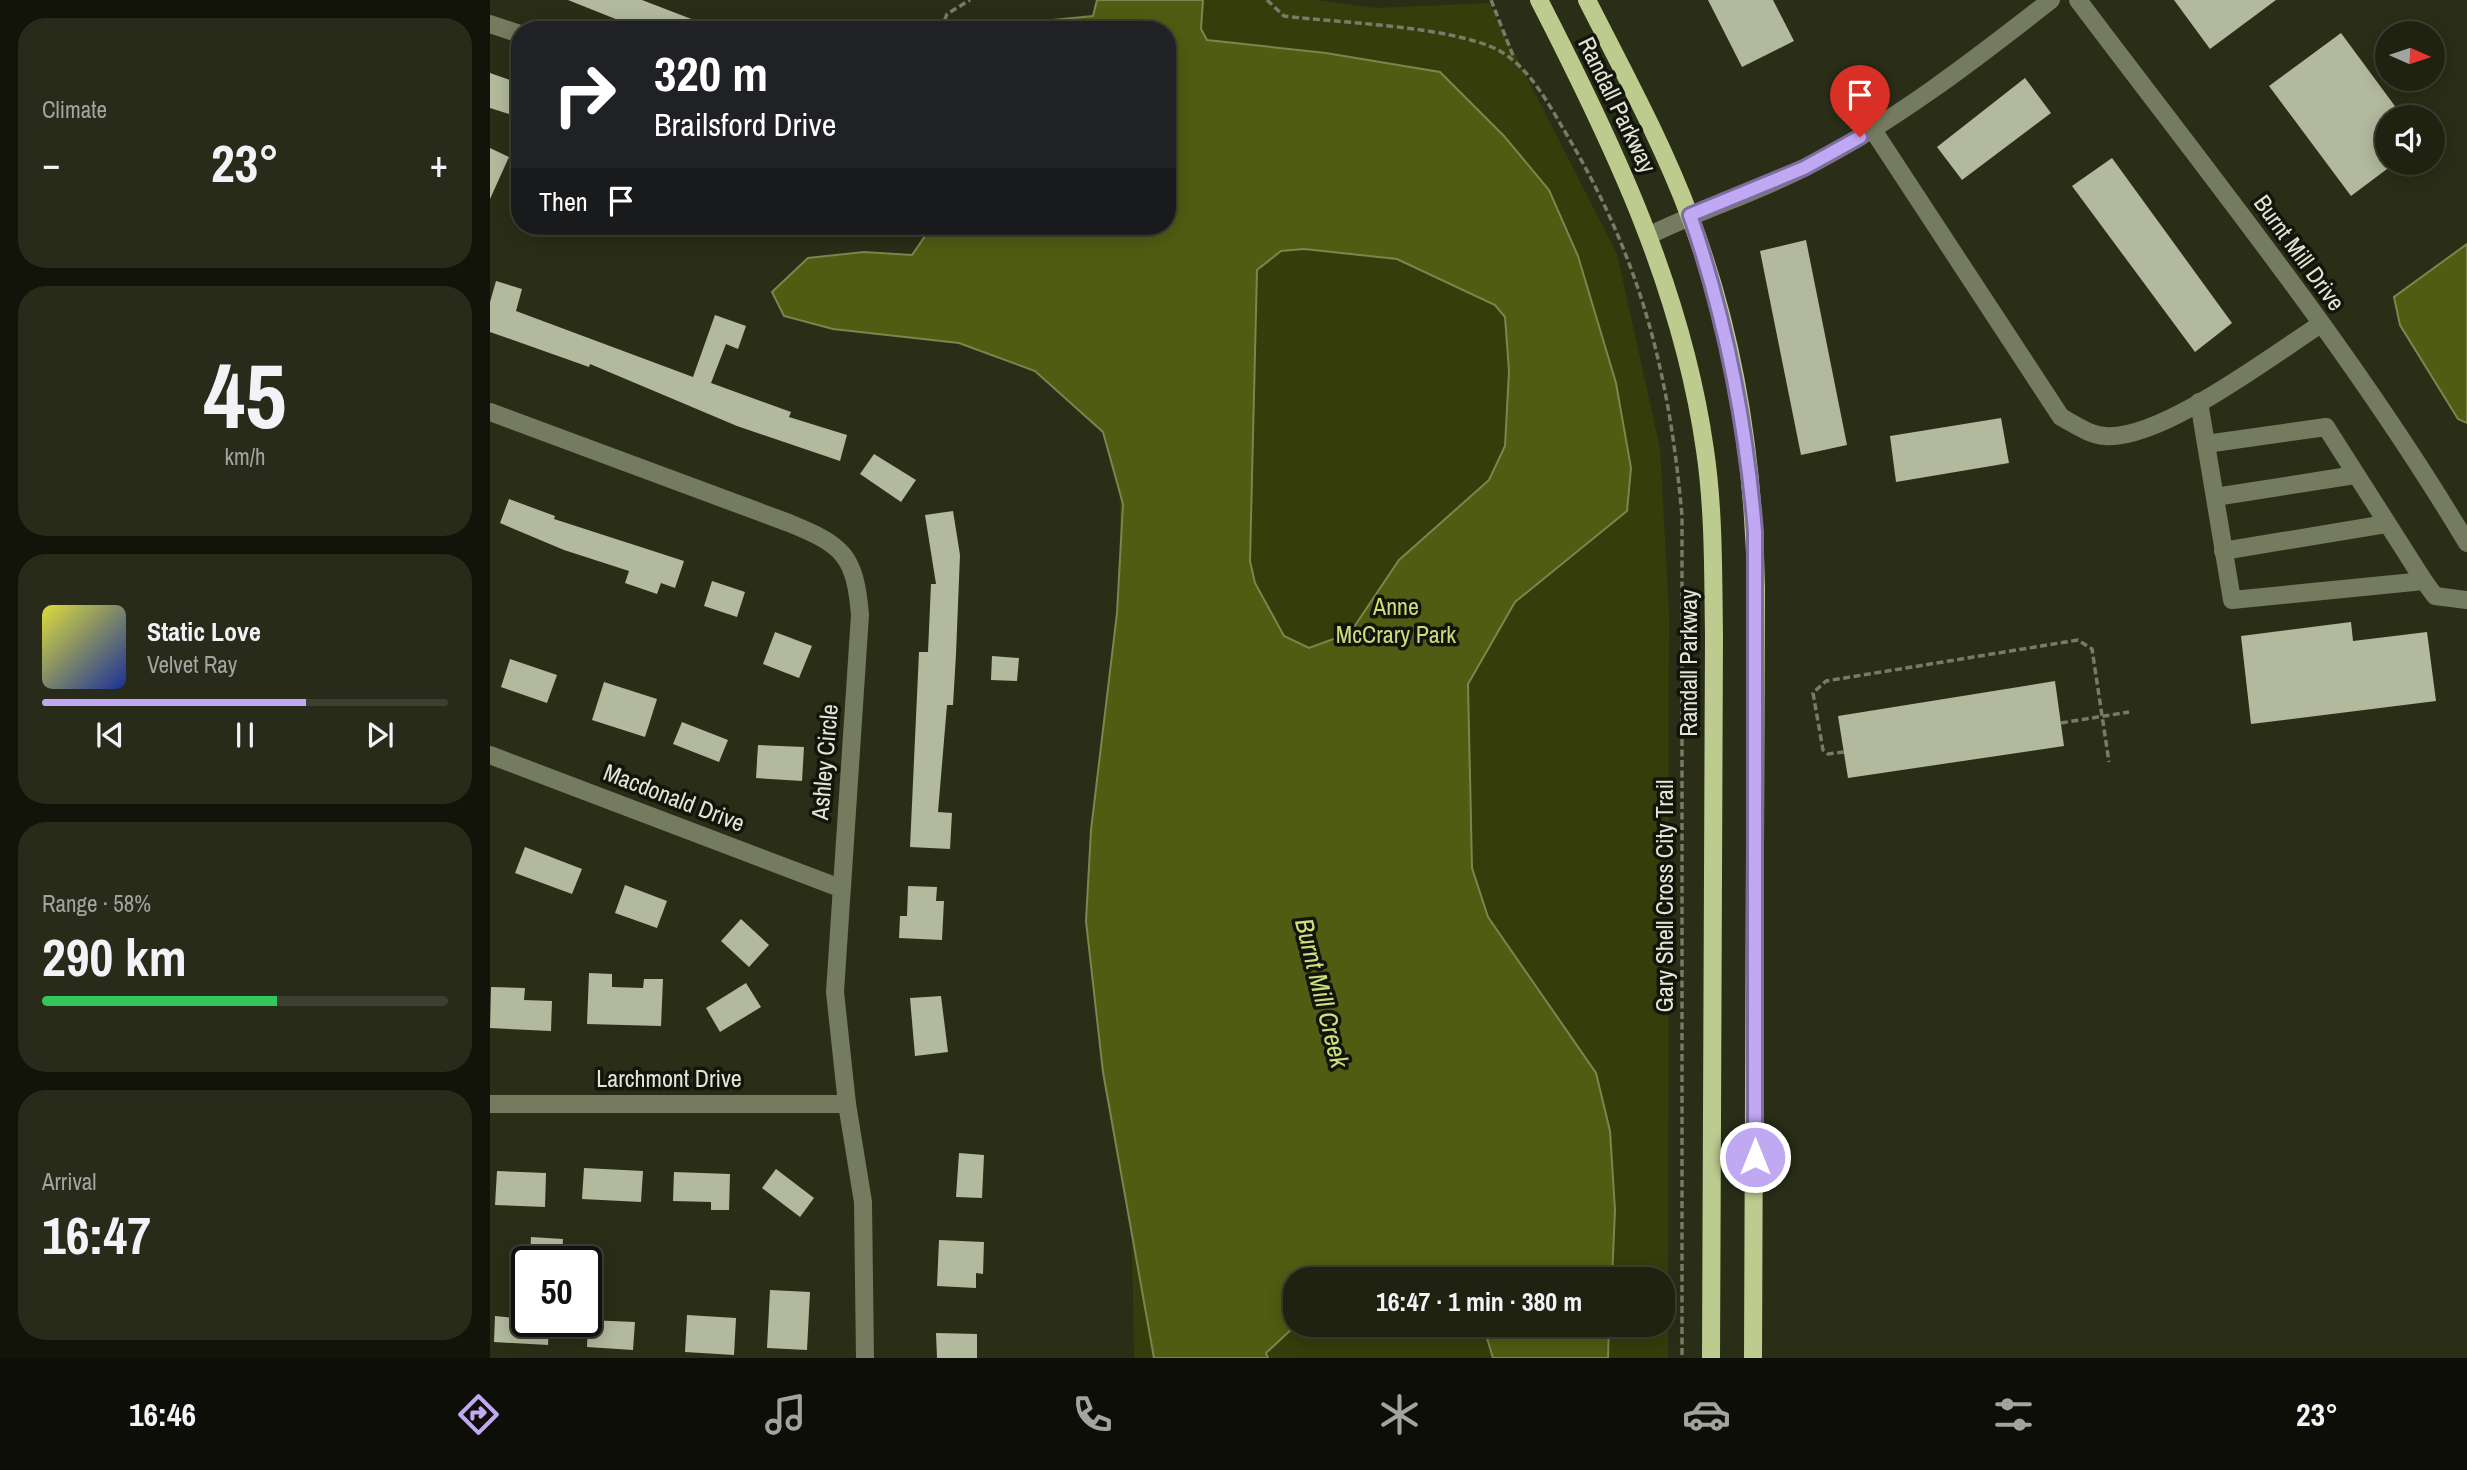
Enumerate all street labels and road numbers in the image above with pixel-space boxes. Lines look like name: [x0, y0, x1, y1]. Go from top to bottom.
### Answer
street label: Randall Parkway: [1571, 31, 1665, 178]
street label: Burnt Mill Drive: [2247, 188, 2353, 317]
street label: Randall Parkway: [1672, 589, 1704, 737]
street label: Ashley Circle: [803, 703, 845, 822]
street label: Macdonald Drive: [599, 755, 750, 839]
street label: Gary Shell Cross City Trail: [1648, 780, 1680, 1012]
street label: Larchmont Drive: [596, 1062, 742, 1094]

